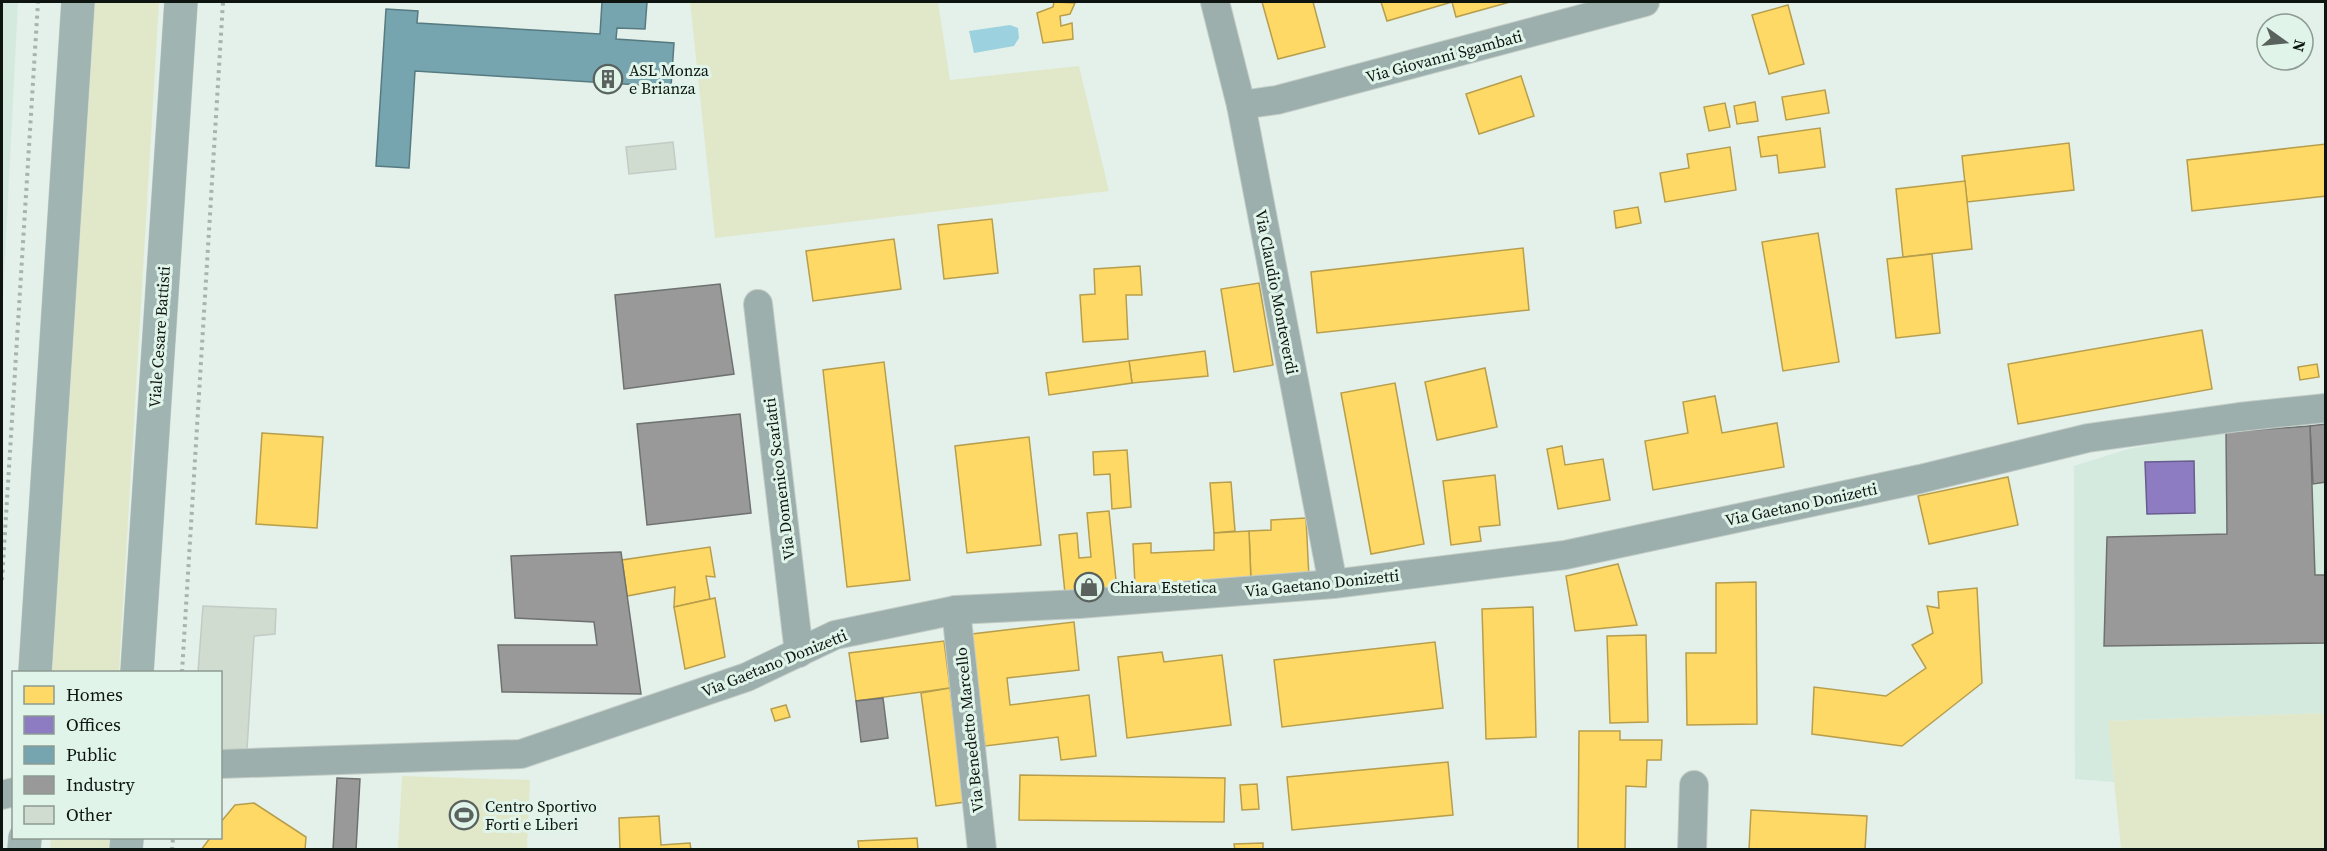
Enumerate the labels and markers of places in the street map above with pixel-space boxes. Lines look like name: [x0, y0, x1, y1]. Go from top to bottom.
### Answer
place label: ASL Monza e Brianza: [629, 59, 710, 99]
building icon: ASL Monza e Brianza: [592, 63, 624, 95]
shop icon: Chiara Estetica: [1073, 571, 1105, 603]
place label: Chiara Estetica: [1110, 576, 1218, 598]
place label: Centro Sportivo Forti e Liberi: [485, 795, 597, 835]
sports icon: Centro Sportivo Forti e Liberi: [448, 799, 480, 831]

